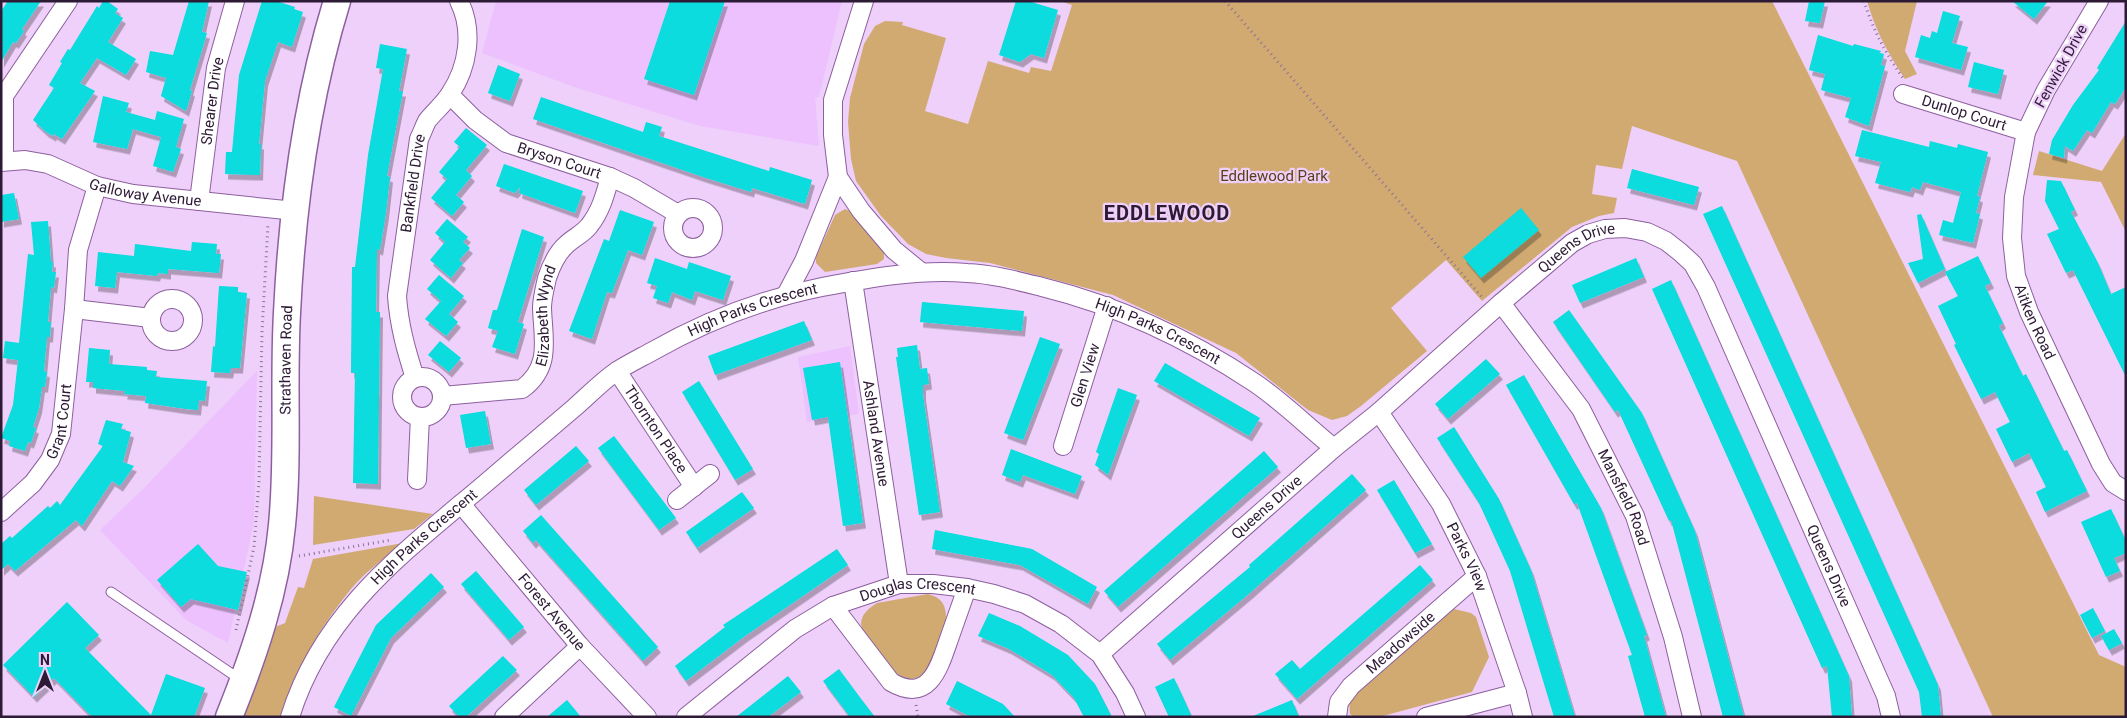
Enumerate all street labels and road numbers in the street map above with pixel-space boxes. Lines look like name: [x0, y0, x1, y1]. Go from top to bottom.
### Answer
street label: Fenwick Drive: [2031, 21, 2091, 111]
street label: Shearer Drive: [197, 55, 228, 146]
street label: Dunlop Court: [1920, 91, 2009, 134]
street label: Bankfield Drive: [397, 131, 429, 234]
street label: Bryson Court: [515, 138, 603, 183]
street label: Galloway Avenue: [86, 175, 202, 210]
street label: Queens Drive: [1534, 220, 1615, 277]
street label: Elizabeth Wynd: [532, 263, 560, 369]
street label: High Parks Crescent: [685, 279, 819, 340]
street label: Aitken Road: [2011, 282, 2059, 362]
street label: High Parks Crescent: [1093, 294, 1224, 368]
street label: Strathaven Road: [276, 305, 296, 415]
street label: Glen View: [1067, 341, 1104, 410]
street label: Ashland Avenue: [859, 379, 893, 488]
street label: Thornton Place: [620, 382, 691, 477]
street label: Grant Court: [42, 383, 75, 462]
street label: Mansfield Road: [1594, 446, 1653, 548]
street label: Queens Drive: [1228, 471, 1306, 543]
street label: High Parks Crescent: [367, 485, 481, 589]
street label: Parks View: [1443, 520, 1491, 594]
street label: Queens Drive: [1803, 522, 1855, 610]
street label: Forest Avenue: [514, 570, 589, 654]
street label: Douglas Crescent: [857, 575, 977, 606]
street label: Meadowside: [1363, 608, 1439, 678]

